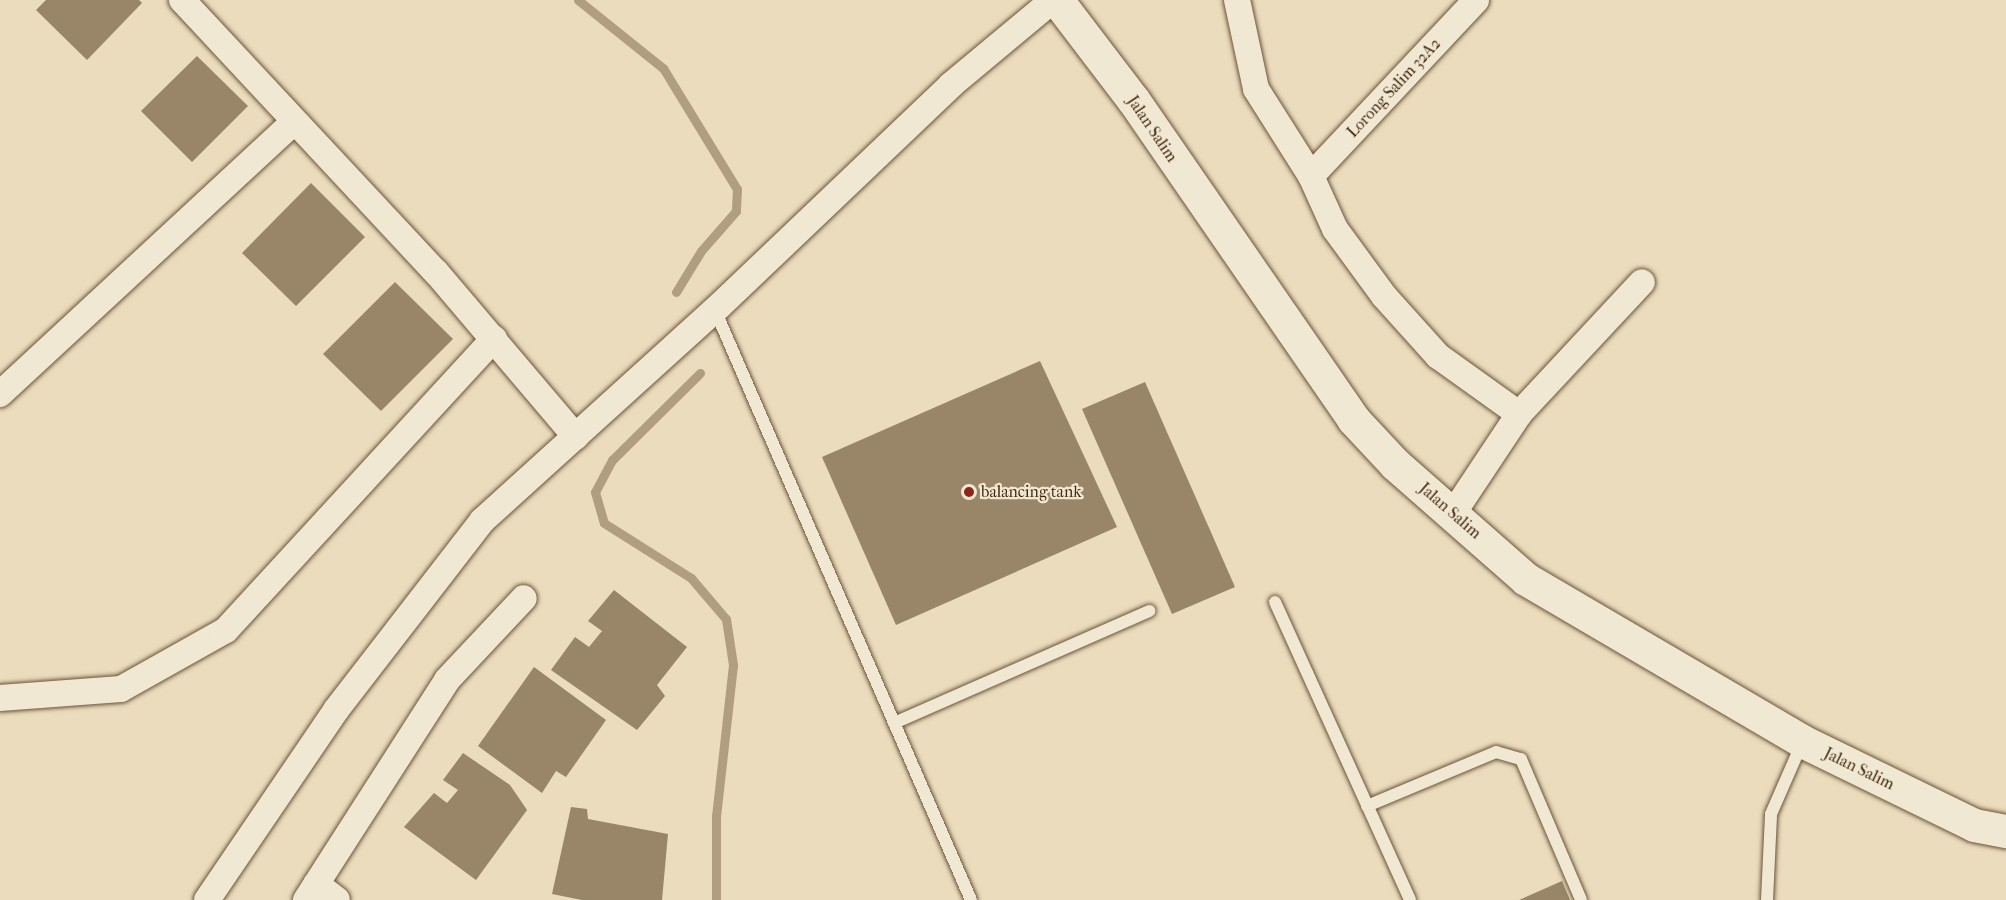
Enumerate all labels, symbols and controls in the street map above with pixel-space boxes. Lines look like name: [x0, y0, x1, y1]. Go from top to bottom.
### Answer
street label: Lorong Salim 32A2: [1343, 34, 1445, 142]
street label: Jalan Salim: [1123, 92, 1181, 166]
street label: Jalan Salim: [1415, 479, 1485, 543]
place label: balancing tank: [981, 482, 1082, 502]
marker: balancing tank: [962, 485, 976, 499]
street label: Jalan Salim: [1821, 744, 1897, 794]

